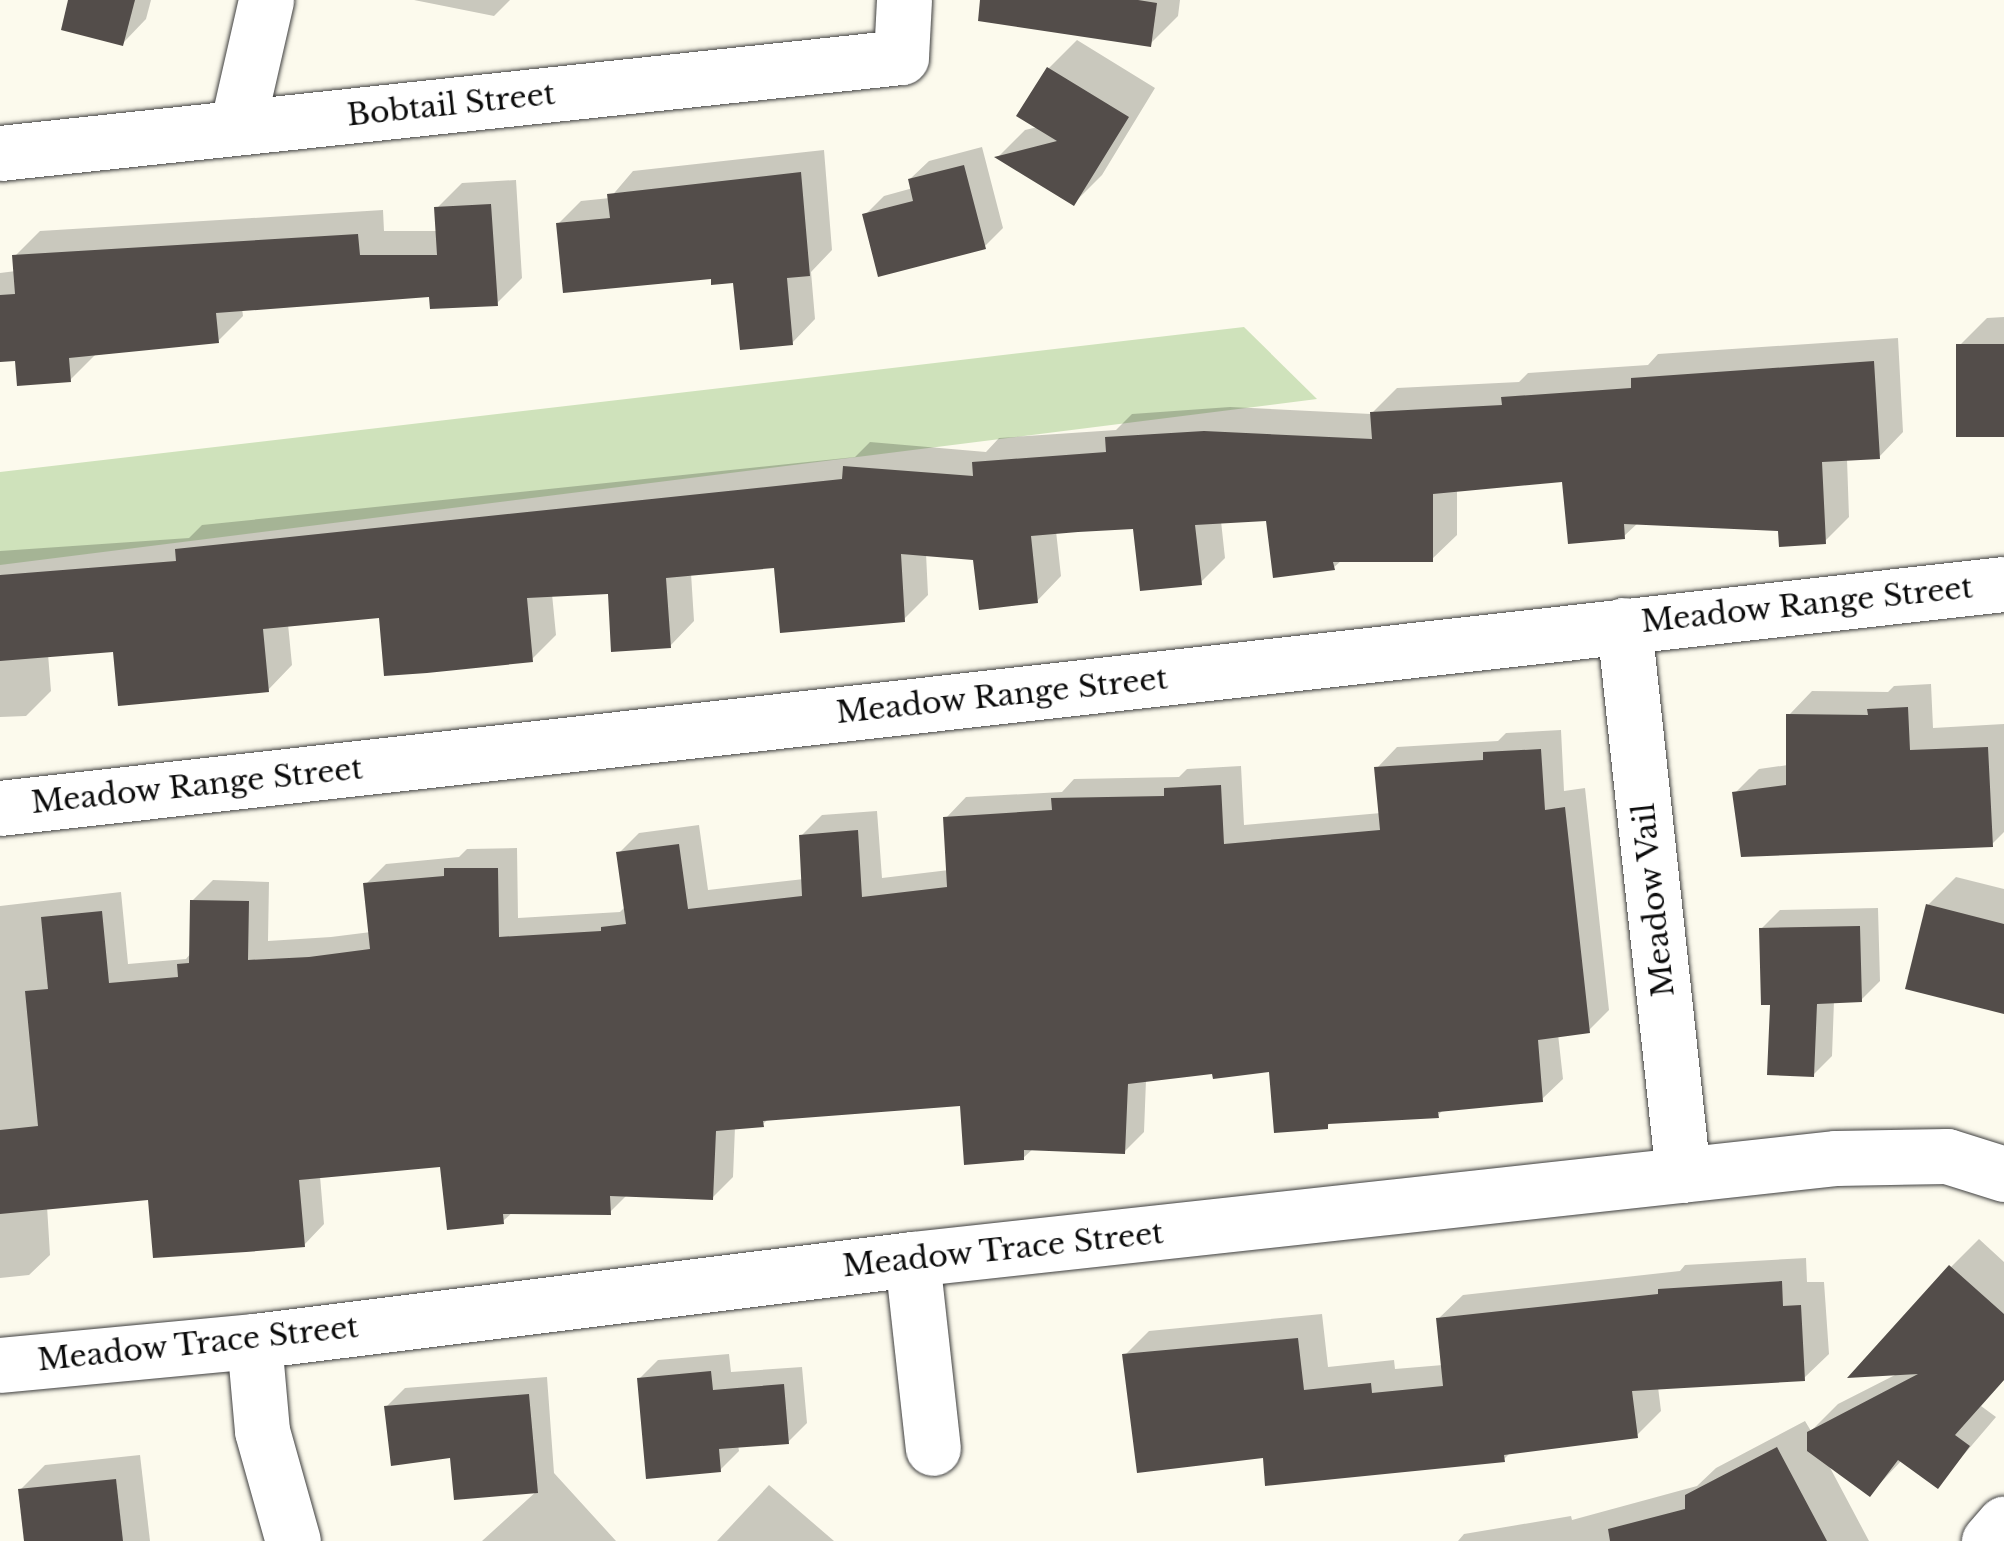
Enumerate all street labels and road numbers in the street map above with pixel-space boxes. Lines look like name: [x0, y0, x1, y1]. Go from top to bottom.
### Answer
street label: Bobtail Street: [345, 76, 557, 134]
street label: Meadow Range Street: [1639, 570, 1975, 640]
street label: Meadow Range Street: [834, 661, 1170, 731]
street label: Meadow Range Street: [29, 751, 365, 821]
street label: Meadow Vail: [1626, 800, 1682, 1000]
street label: Meadow Trace Street: [840, 1215, 1166, 1285]
street label: Meadow Trace Street: [35, 1309, 361, 1379]

